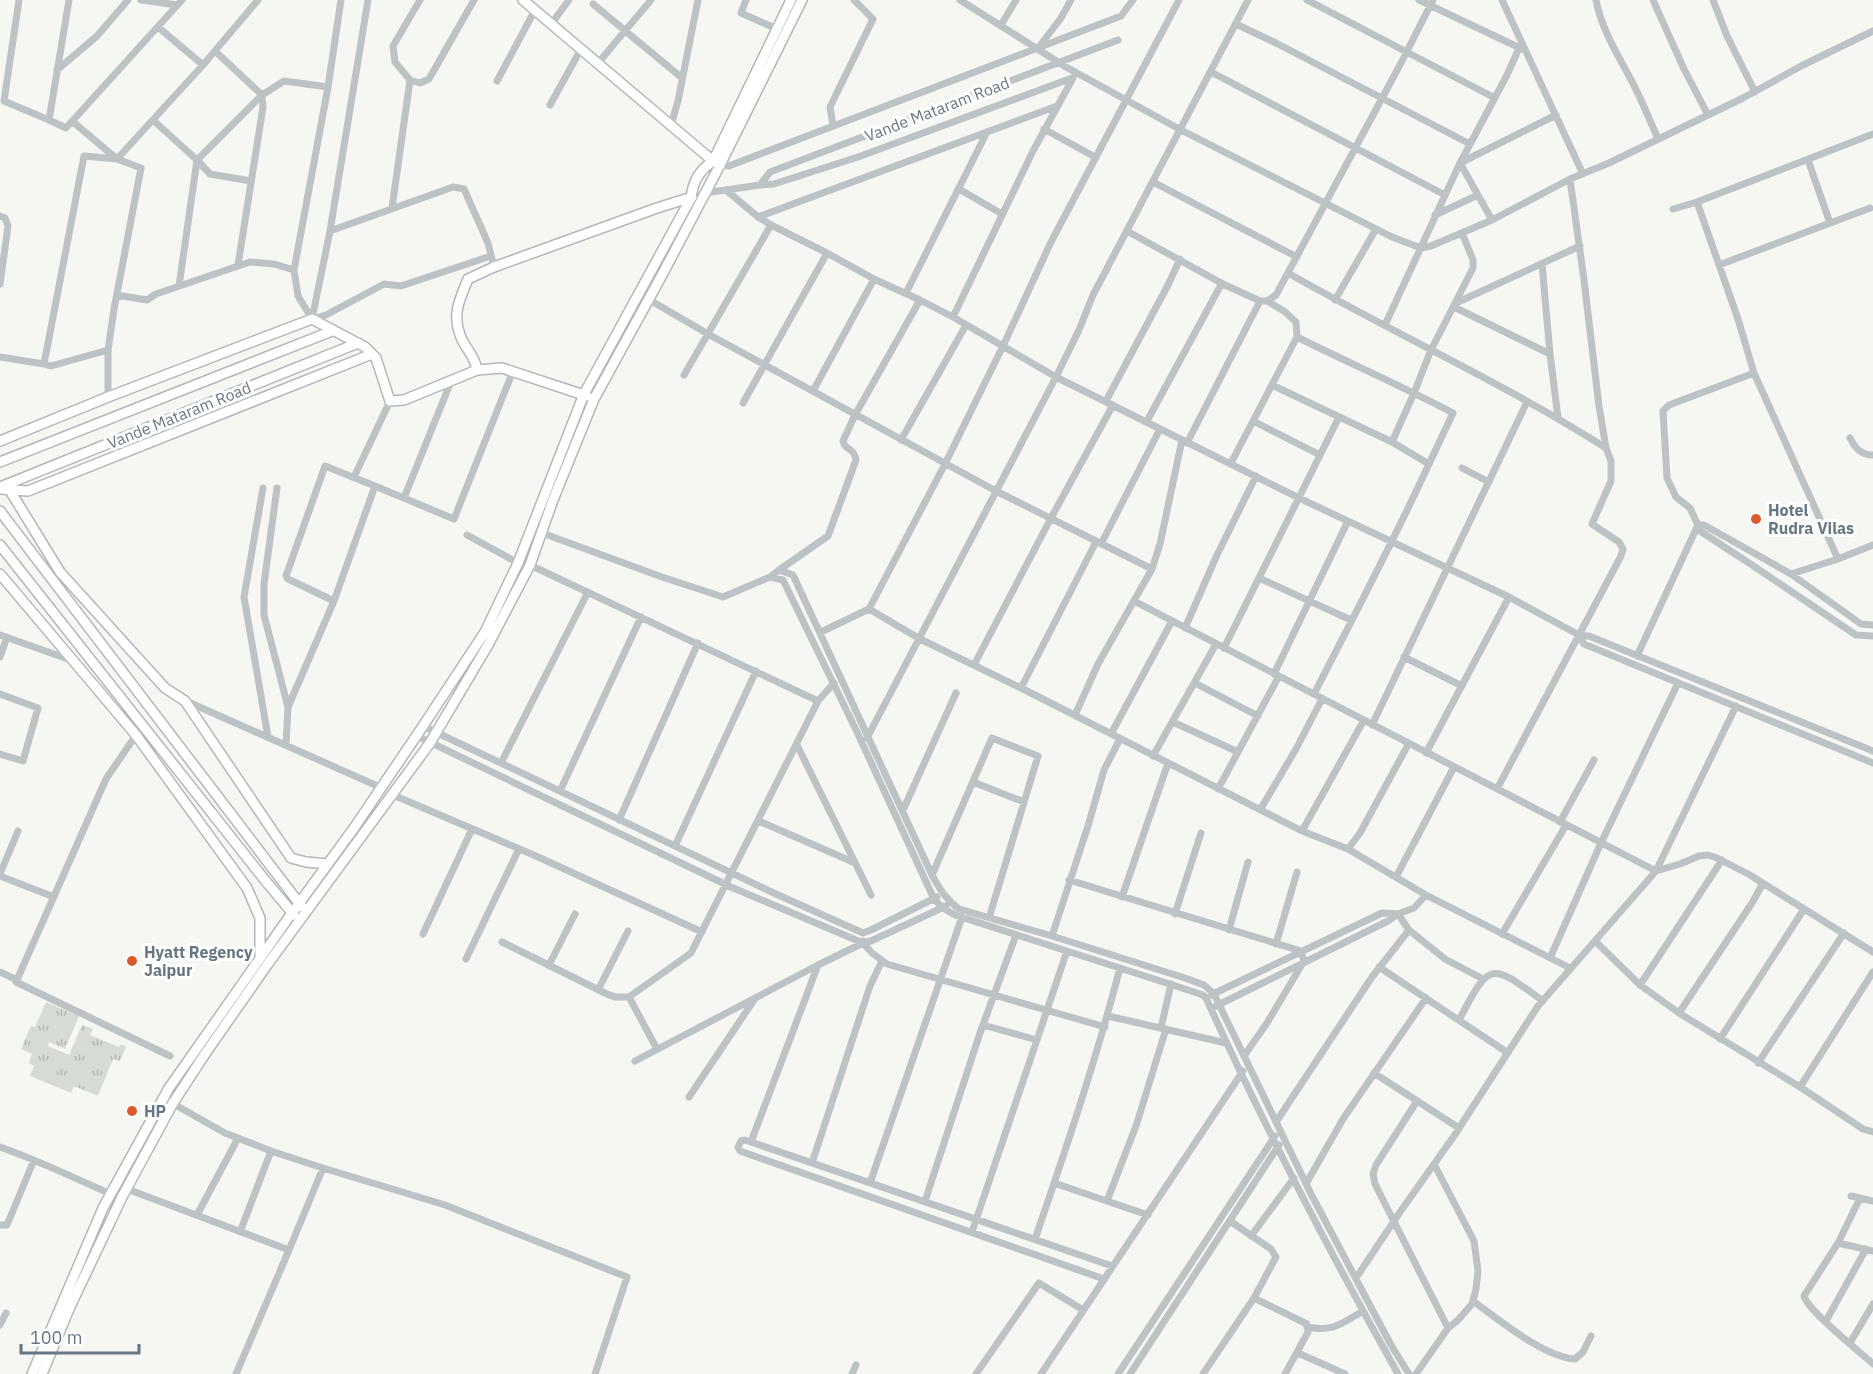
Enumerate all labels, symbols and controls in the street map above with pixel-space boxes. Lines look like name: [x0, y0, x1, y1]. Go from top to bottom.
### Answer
street label: Vande Mataram Road: [862, 72, 1012, 146]
street label: Vande Mataram Road: [104, 377, 254, 453]
place label: Hotel Rudra Vilas: [1768, 500, 1854, 538]
marker: Hotel Rudra Vilas: [1749, 512, 1763, 526]
place label: Hyatt Regency Jaipur: [144, 942, 253, 980]
marker: Hyatt Regency Jaipur: [125, 954, 139, 968]
place label: HP: [144, 1101, 166, 1121]
marker: HP: [125, 1104, 139, 1118]
scale bar: [21, 1317, 140, 1355]
text: 100 m: [30, 1326, 82, 1349]

